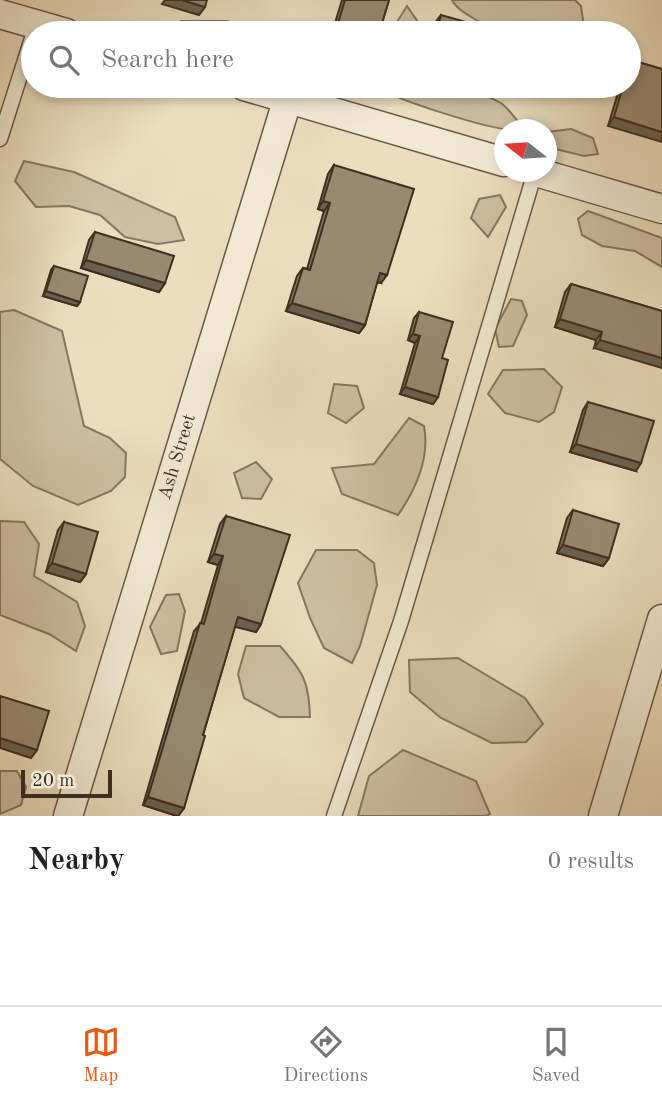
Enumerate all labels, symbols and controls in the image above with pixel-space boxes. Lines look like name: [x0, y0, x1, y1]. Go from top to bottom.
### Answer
search box: [21, 21, 641, 98]
icon: search: [45, 41, 83, 79]
text: Search here: [101, 47, 234, 73]
north arrow: [494, 119, 557, 182]
street label: Ash Street: [156, 412, 200, 502]
scale bar: [21, 767, 112, 799]
text: 20 m: [32, 772, 74, 791]
text: Nearby: [28, 846, 125, 876]
text: 0 results: [548, 850, 634, 873]
tab: Map: [82, 1023, 120, 1088]
tab: Directions: [284, 1023, 368, 1088]
tab: Saved: [532, 1023, 580, 1088]

